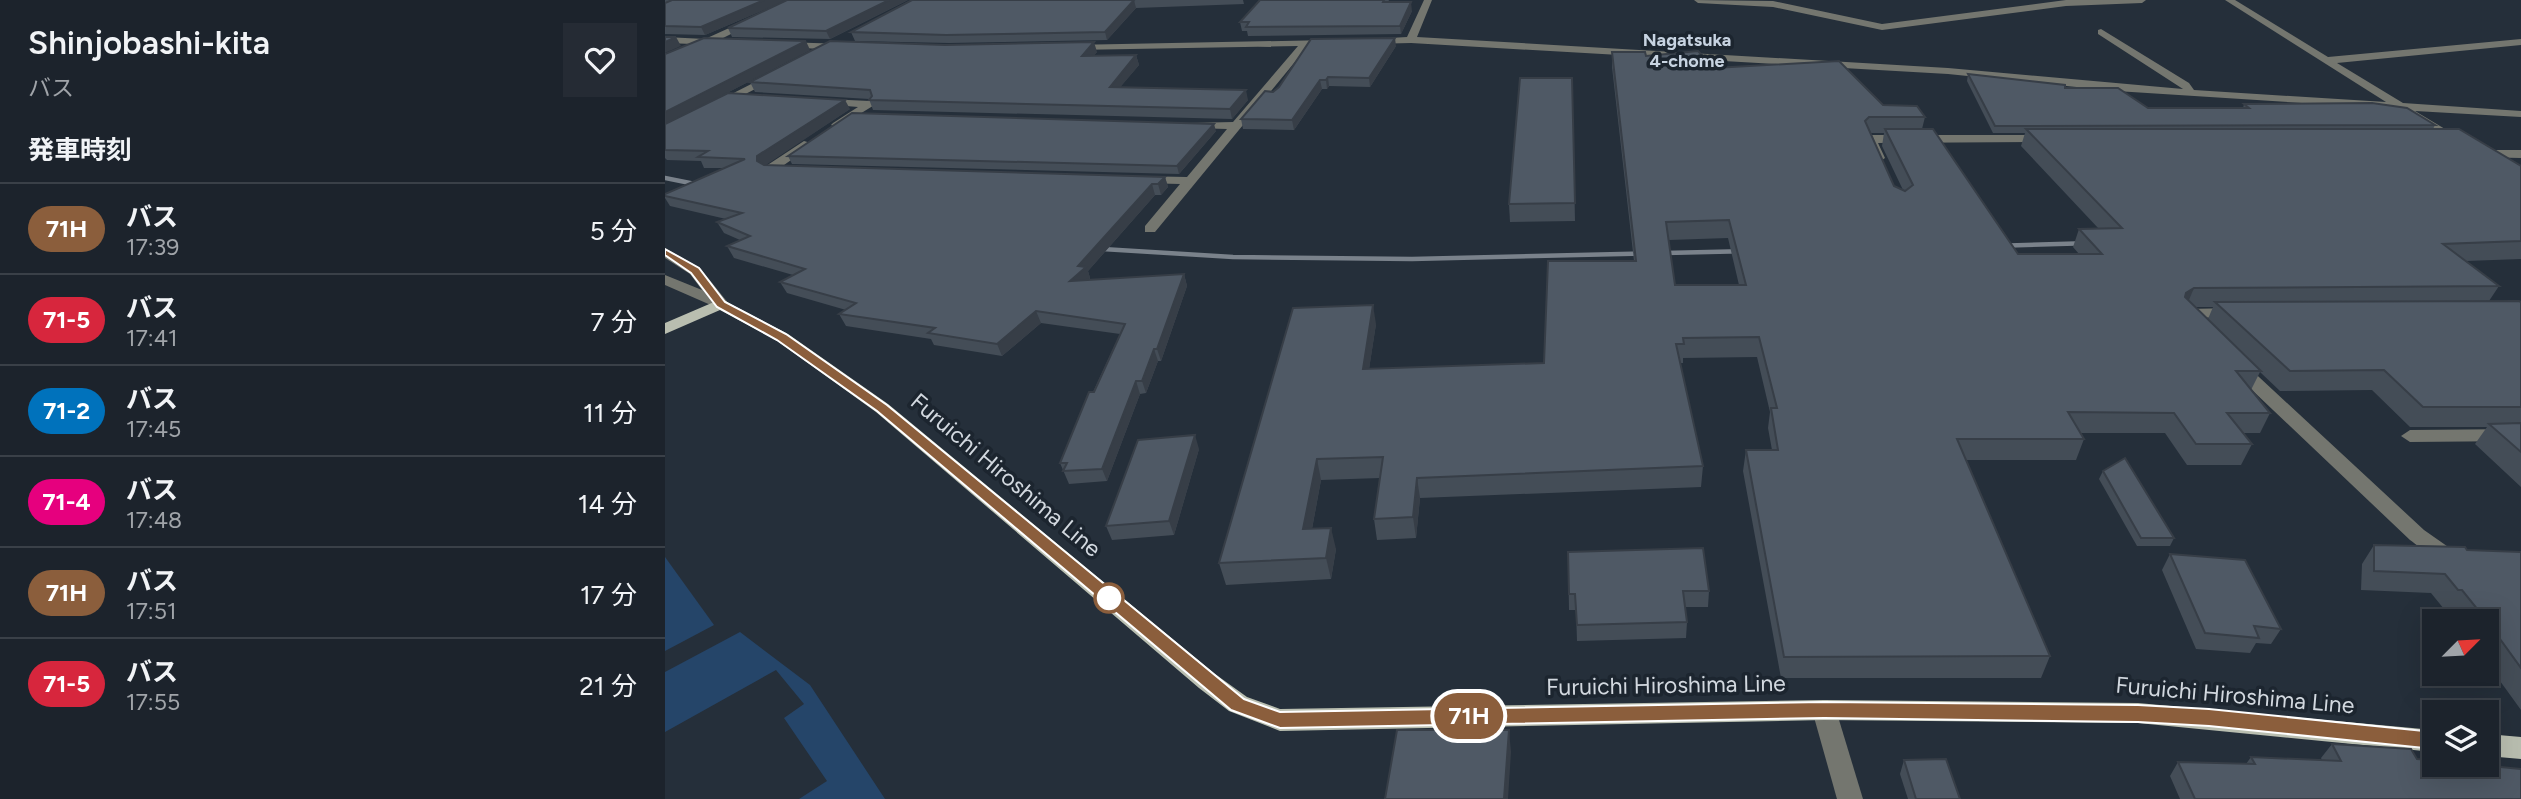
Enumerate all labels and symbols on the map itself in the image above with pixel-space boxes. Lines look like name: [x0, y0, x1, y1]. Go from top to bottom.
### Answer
district label: Nagatsuka 4-chome: [1643, 29, 1731, 72]
street label: Furuichi Hiroshima Line: [905, 387, 1107, 563]
unlabelled marker: [1094, 583, 1124, 613]
north arrow: [2422, 609, 2499, 686]
street label: Furuichi Hiroshima Line: [1546, 669, 1786, 701]
street label: Furuichi Hiroshima Line: [2114, 671, 2356, 719]
line badge: 71H: [1429, 693, 1509, 739]

